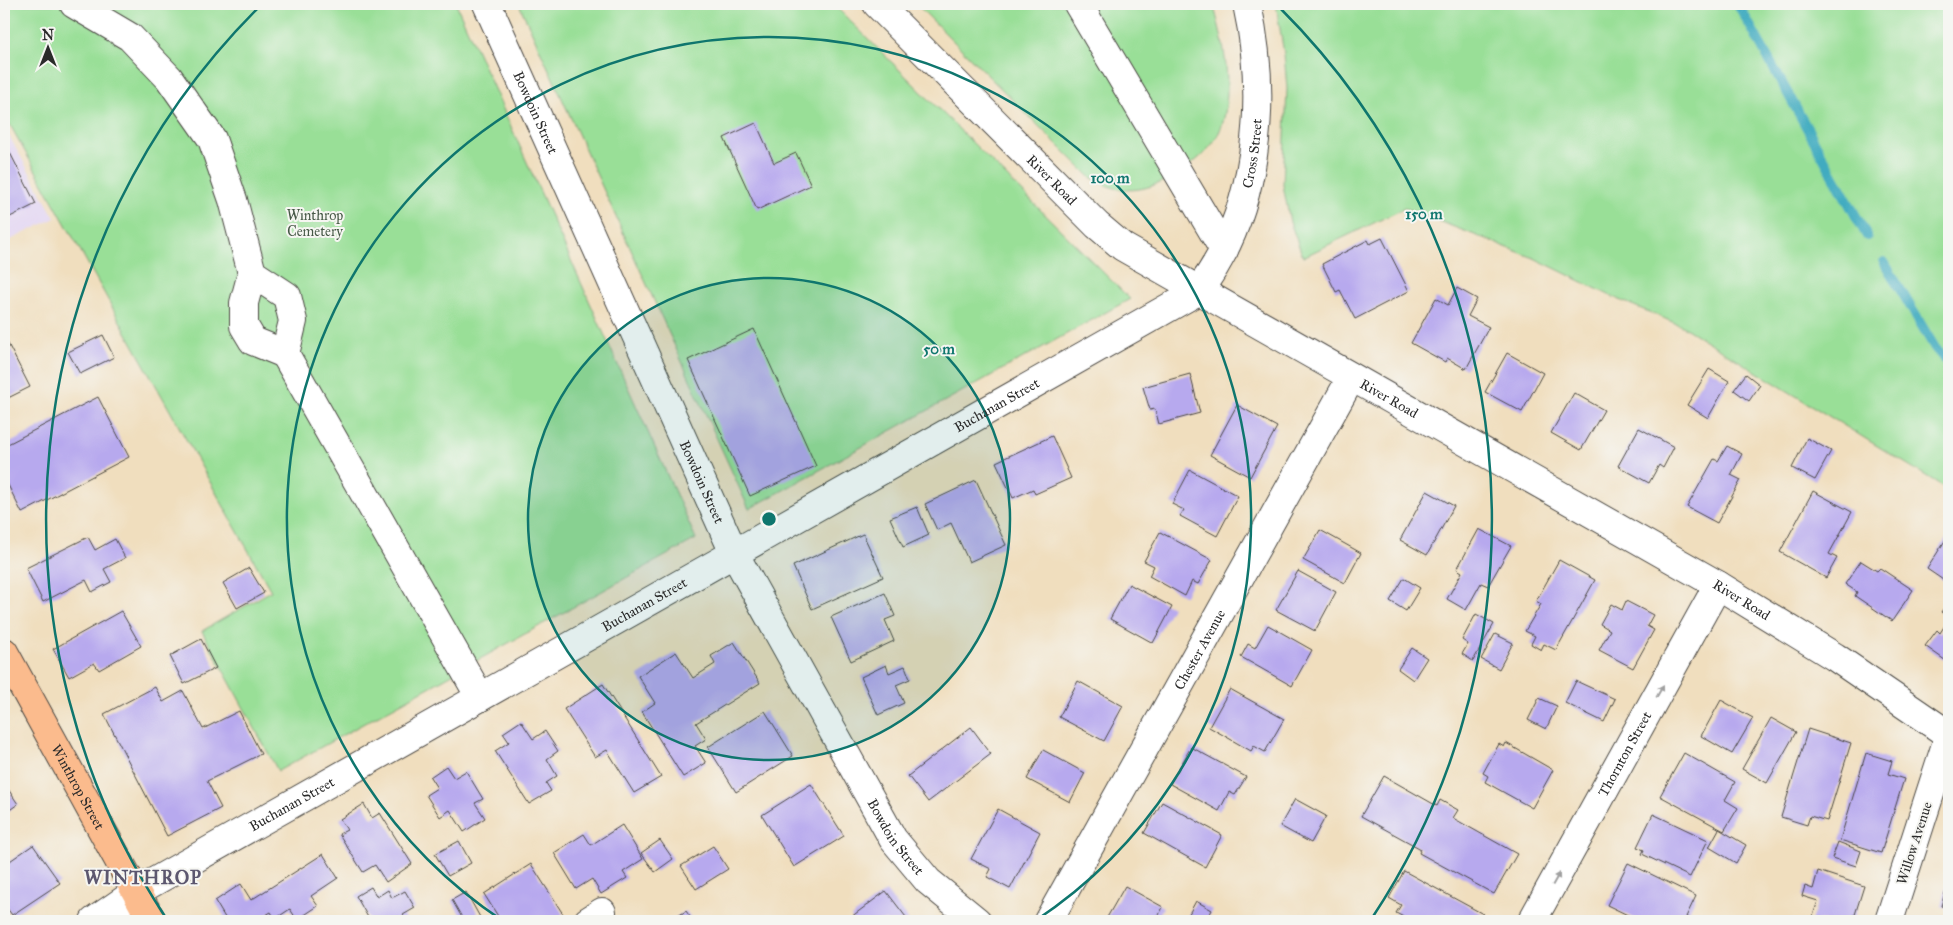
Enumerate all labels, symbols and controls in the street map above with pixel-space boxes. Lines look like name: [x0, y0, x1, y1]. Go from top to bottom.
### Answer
north arrow: [22, 22, 72, 72]
text: N: [42, 27, 54, 44]
street label: Bowdoin Street: [509, 69, 561, 157]
street label: Cross Street: [1239, 118, 1266, 190]
street label: River Road: [1023, 151, 1080, 209]
text: 100 m: [1090, 169, 1130, 187]
text: 150 m: [1405, 205, 1443, 223]
park label: Winthrop Cemetery: [287, 207, 343, 240]
text: 50 m: [923, 340, 955, 358]
street label: Buchanan Street: [951, 374, 1043, 436]
street label: River Road: [1357, 375, 1421, 422]
street label: Bowdoin Street: [676, 438, 728, 526]
centre of rings: [760, 510, 778, 528]
street label: Buchanan Street: [599, 574, 690, 636]
street label: River Road: [1710, 576, 1773, 624]
street label: Chester Avenue: [1171, 606, 1229, 693]
one-way arrow: [1656, 683, 1664, 698]
street label: Thornton Street: [1595, 709, 1655, 800]
street label: Winthrop Street: [48, 742, 108, 833]
street label: Buchanan Street: [246, 773, 338, 835]
street label: Bowdoin Street: [863, 796, 927, 879]
street label: Willow Avenue: [1893, 799, 1936, 887]
district label: WINTHROP: [84, 866, 202, 889]
one-way arrow: [1551, 872, 1560, 885]

